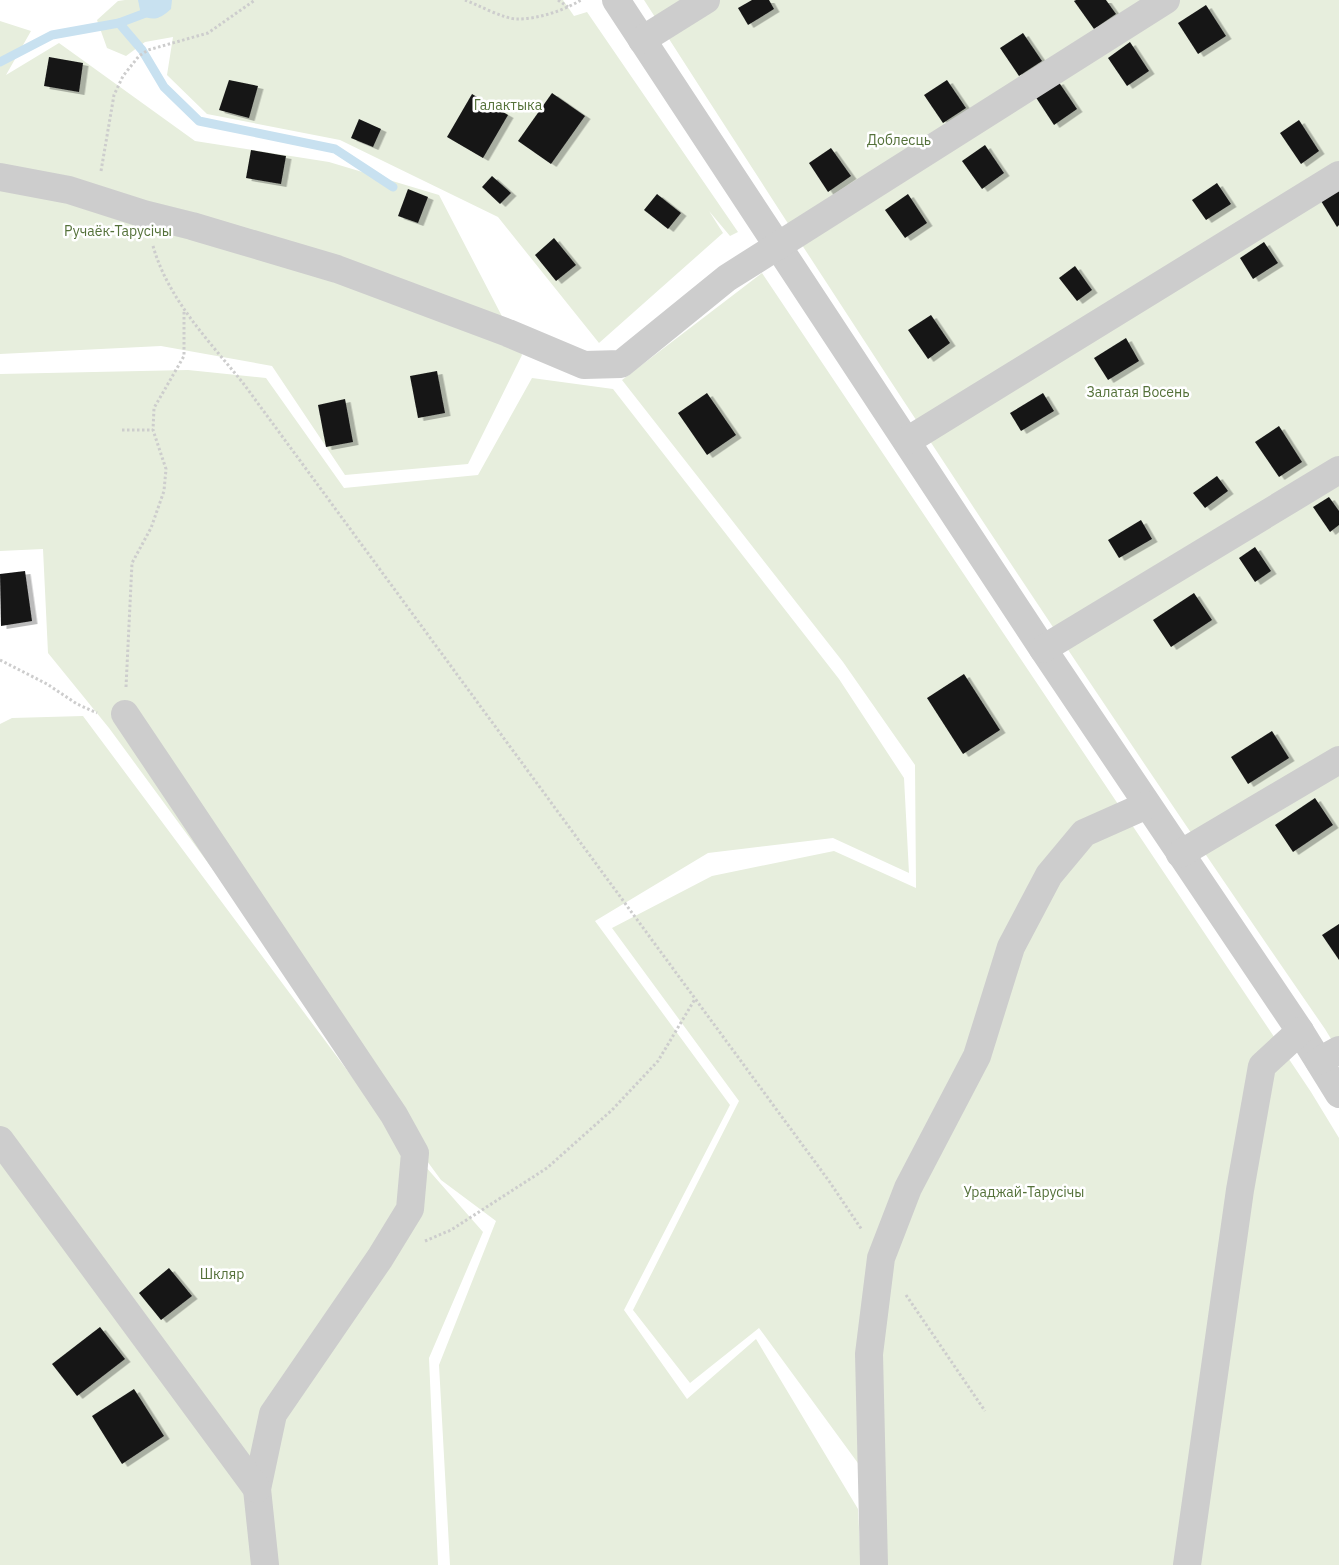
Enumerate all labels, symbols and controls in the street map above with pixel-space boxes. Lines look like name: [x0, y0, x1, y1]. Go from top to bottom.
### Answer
park label: Галактыка: [474, 96, 543, 114]
park label: Доблесць: [867, 131, 931, 149]
park label: Ручаёк-Тарусічы: [64, 222, 172, 240]
park label: Залатая Восень: [1087, 383, 1189, 401]
park label: Ураджай-Тарусічы: [964, 1183, 1084, 1201]
park label: Шкляр: [200, 1265, 244, 1283]

